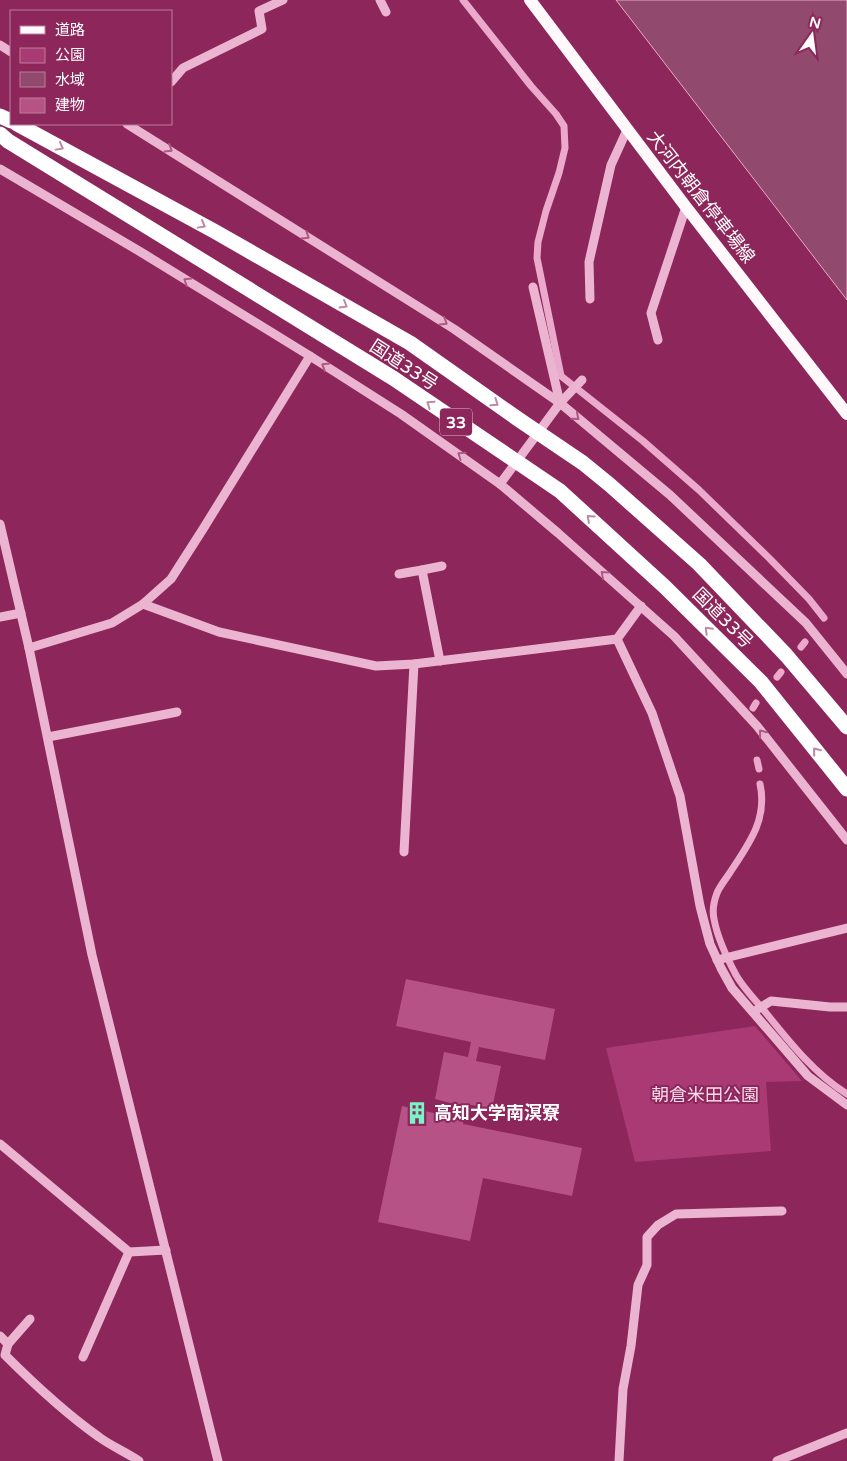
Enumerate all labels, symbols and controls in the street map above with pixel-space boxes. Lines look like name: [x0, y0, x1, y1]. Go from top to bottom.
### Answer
legend: [10, 10, 172, 125]
north arrow: [787, 10, 837, 60]
text: N: [808, 13, 823, 32]
text: 道路: [55, 21, 85, 39]
text: 公園: [55, 46, 85, 64]
text: 水域: [55, 71, 85, 89]
text: 建物: [55, 96, 85, 114]
street label: 大河内朝倉停車場線: [642, 126, 760, 268]
one-way arrow: [54, 141, 63, 151]
one-way arrow: [163, 143, 172, 153]
one-way arrow: [197, 219, 206, 229]
one-way arrow: [301, 229, 310, 239]
one-way arrow: [183, 277, 192, 287]
one-way arrow: [338, 299, 347, 309]
one-way arrow: [439, 316, 448, 326]
street label: 国道33号: [366, 335, 442, 395]
one-way arrow: [321, 363, 331, 372]
one-way arrow: [489, 397, 498, 406]
one-way arrow: [426, 401, 435, 410]
road number: 33: [440, 408, 472, 436]
one-way arrow: [570, 411, 579, 419]
one-way arrow: [457, 452, 467, 461]
one-way arrow: [587, 515, 596, 524]
one-way arrow: [601, 571, 610, 580]
street label: 国道33号: [688, 583, 758, 653]
one-way arrow: [705, 627, 714, 636]
one-way arrow: [760, 730, 768, 739]
one-way arrow: [814, 748, 822, 757]
park label: 朝倉米田公園: [651, 1084, 759, 1106]
building icon: 高知大学南溟寮: [404, 1100, 430, 1126]
place label: 高知大学南溟寮: [434, 1102, 560, 1124]

